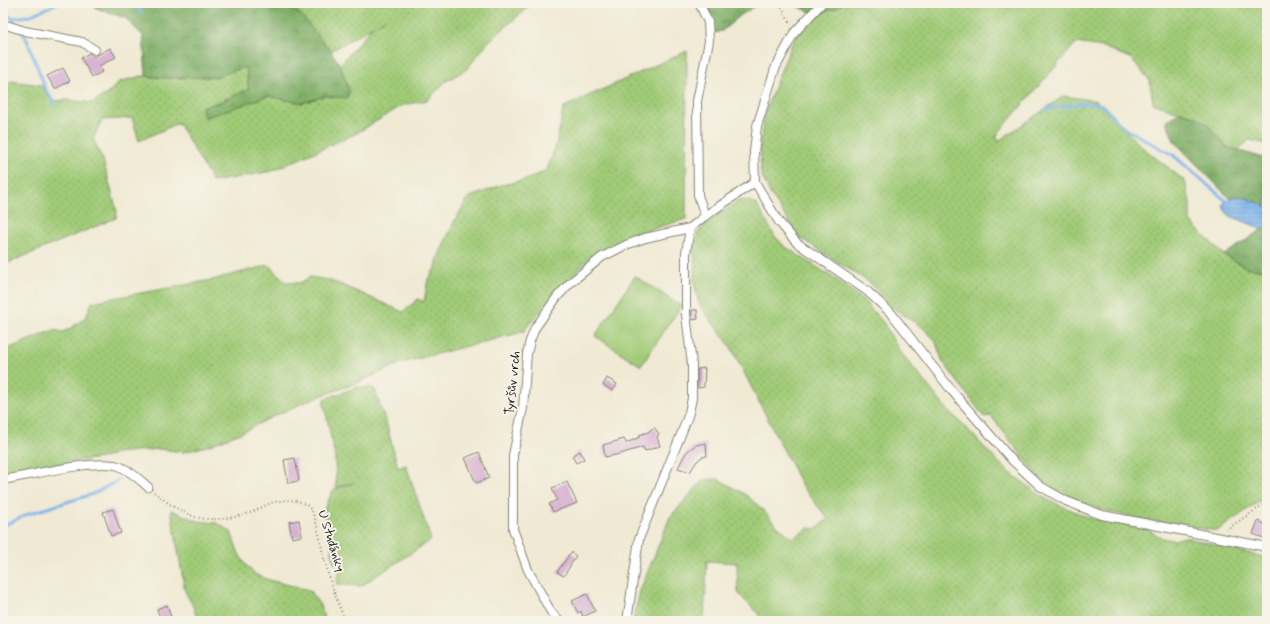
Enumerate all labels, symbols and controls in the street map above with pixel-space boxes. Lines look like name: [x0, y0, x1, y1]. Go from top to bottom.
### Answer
street label: Tyršův vrch: [501, 350, 525, 416]
street label: U Studánky: [314, 508, 348, 574]

